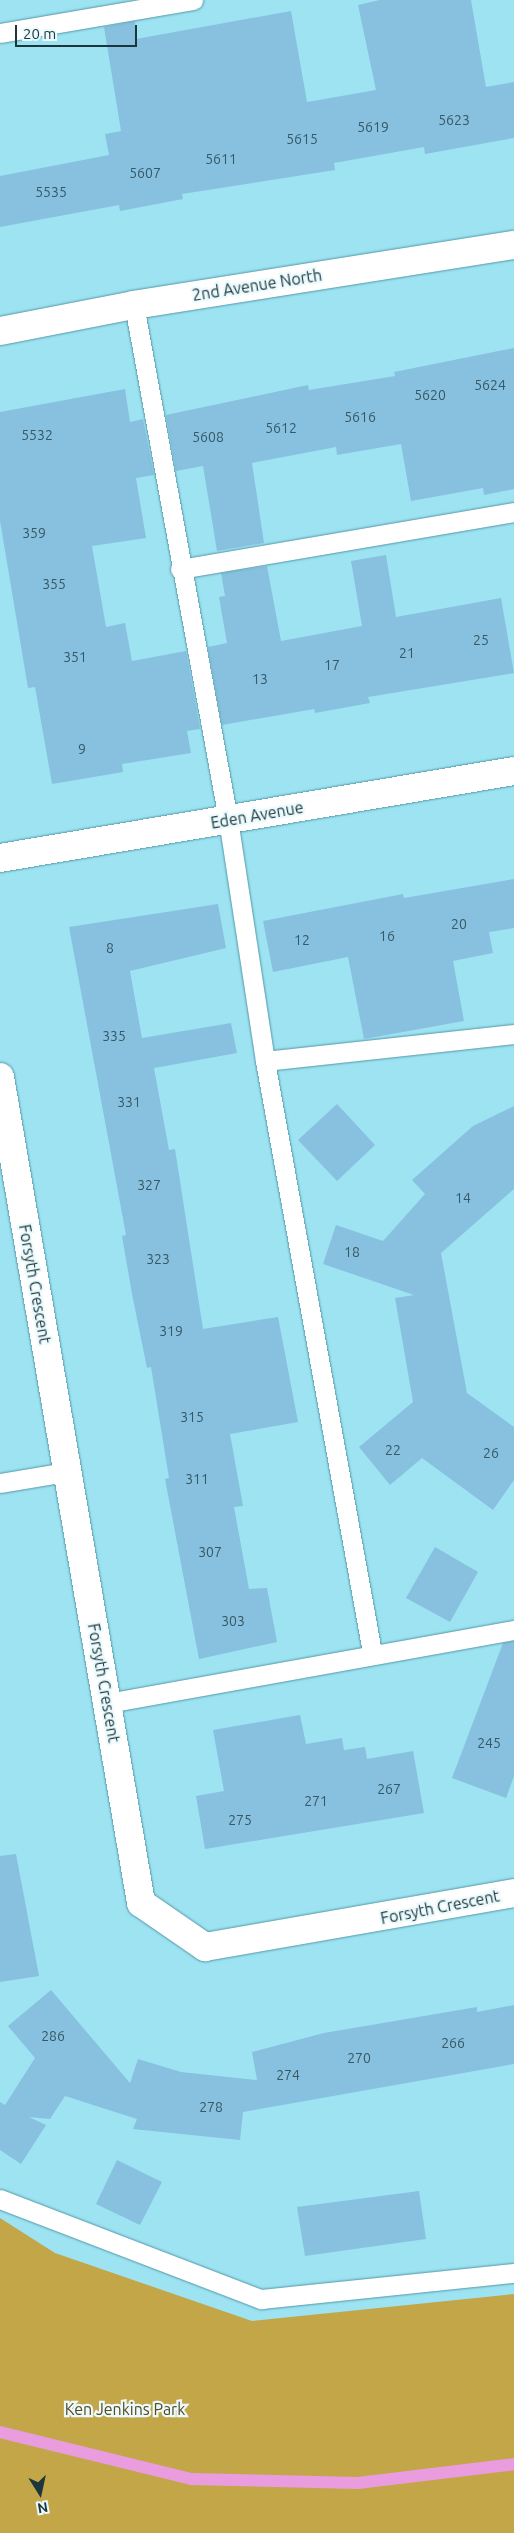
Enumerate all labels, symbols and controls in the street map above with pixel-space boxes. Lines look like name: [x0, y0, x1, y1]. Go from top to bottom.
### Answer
scale bar: [18, 15, 140, 47]
text: 20 m: [23, 25, 56, 42]
house number: 5623: [438, 112, 470, 128]
house number: 5619: [357, 119, 389, 135]
house number: 5615: [286, 131, 318, 147]
house number: 5611: [205, 151, 237, 167]
house number: 5607: [129, 165, 161, 181]
house number: 5535: [35, 184, 67, 200]
street label: 2nd Avenue North: [191, 265, 323, 305]
house number: 5624: [474, 377, 506, 393]
house number: 5620: [414, 387, 446, 403]
house number: 5616: [344, 409, 376, 425]
house number: 5612: [265, 420, 297, 436]
house number: 5532: [21, 427, 53, 443]
house number: 5608: [192, 429, 224, 445]
house number: 359: [22, 525, 46, 541]
house number: 355: [42, 576, 66, 592]
house number: 25: [473, 632, 489, 648]
house number: 21: [399, 645, 415, 661]
house number: 351: [63, 649, 87, 665]
house number: 17: [324, 657, 340, 673]
house number: 13: [252, 671, 268, 687]
house number: 9: [78, 741, 86, 757]
street label: Eden Avenue: [209, 797, 305, 833]
house number: 20: [451, 916, 467, 932]
house number: 16: [379, 928, 395, 944]
house number: 12: [294, 932, 310, 948]
house number: 8: [106, 940, 114, 956]
house number: 335: [102, 1028, 126, 1044]
house number: 331: [117, 1094, 141, 1110]
house number: 327: [137, 1177, 161, 1193]
house number: 14: [455, 1190, 471, 1206]
street label: Forsyth Crescent: [15, 1223, 55, 1345]
house number: 18: [344, 1244, 360, 1260]
house number: 323: [146, 1251, 170, 1267]
house number: 319: [159, 1323, 183, 1339]
house number: 315: [180, 1409, 204, 1425]
house number: 22: [385, 1442, 401, 1458]
house number: 26: [483, 1445, 499, 1461]
house number: 311: [185, 1471, 209, 1487]
house number: 307: [198, 1544, 222, 1560]
house number: 303: [221, 1613, 245, 1629]
street label: Forsyth Crescent: [84, 1622, 124, 1744]
house number: 245: [477, 1735, 501, 1751]
house number: 267: [377, 1781, 401, 1797]
house number: 271: [304, 1793, 328, 1809]
house number: 275: [228, 1812, 252, 1828]
street label: Forsyth Crescent: [379, 1886, 501, 1928]
house number: 286: [41, 2028, 65, 2044]
house number: 266: [441, 2035, 465, 2051]
house number: 270: [347, 2050, 371, 2066]
house number: 274: [276, 2067, 300, 2083]
house number: 278: [199, 2099, 223, 2115]
park label: Ken Jenkins Park: [65, 2399, 185, 2419]
north arrow: [15, 2468, 65, 2518]
text: N: [36, 2499, 49, 2517]

